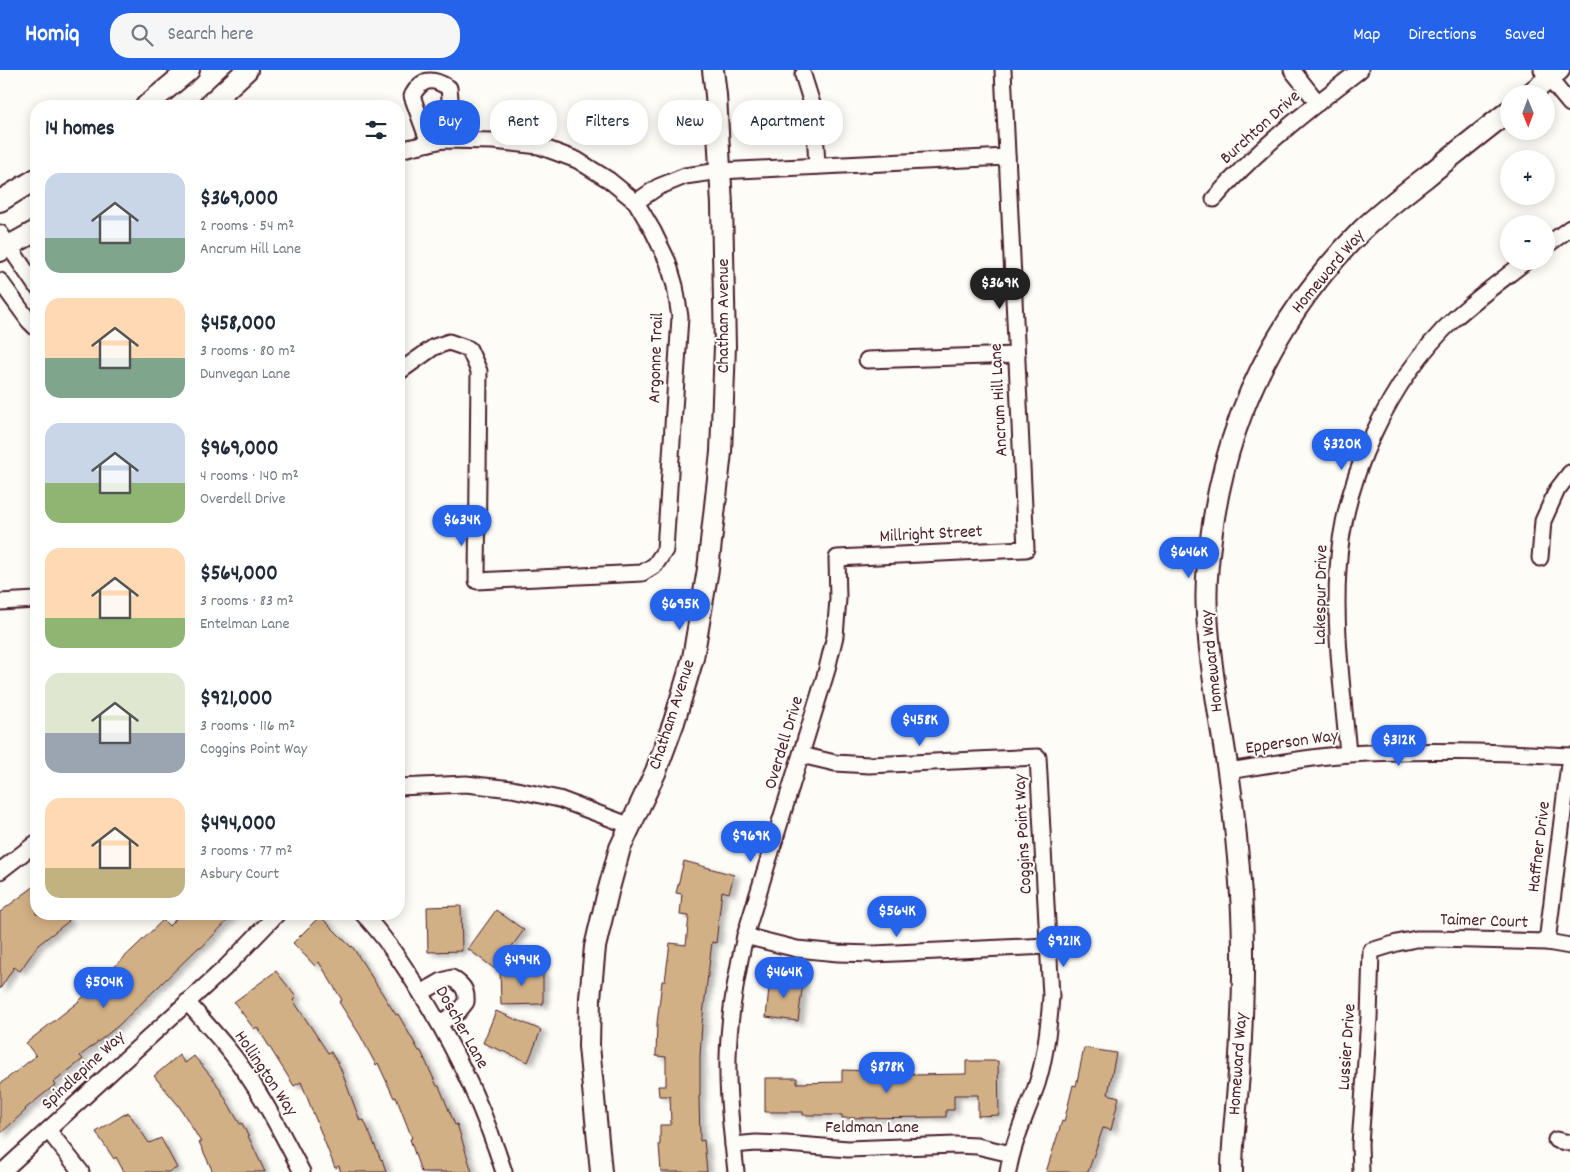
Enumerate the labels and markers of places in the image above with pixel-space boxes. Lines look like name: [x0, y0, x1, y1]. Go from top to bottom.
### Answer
pin: $369K: [965, 268, 1035, 310]
pin: $320K: [1307, 428, 1377, 471]
pin: $634K: [427, 504, 497, 547]
pin: $646K: [1154, 536, 1224, 579]
pin: $695K: [645, 588, 715, 631]
pin: $458K: [885, 704, 955, 747]
pin: $312K: [1364, 724, 1434, 767]
pin: $969K: [716, 820, 786, 863]
pin: $564K: [862, 896, 932, 938]
pin: $921K: [1029, 926, 1099, 968]
pin: $494K: [487, 944, 557, 987]
pin: $464K: [749, 956, 819, 999]
pin: $504K: [69, 966, 139, 1009]
pin: $878K: [852, 1052, 922, 1094]

